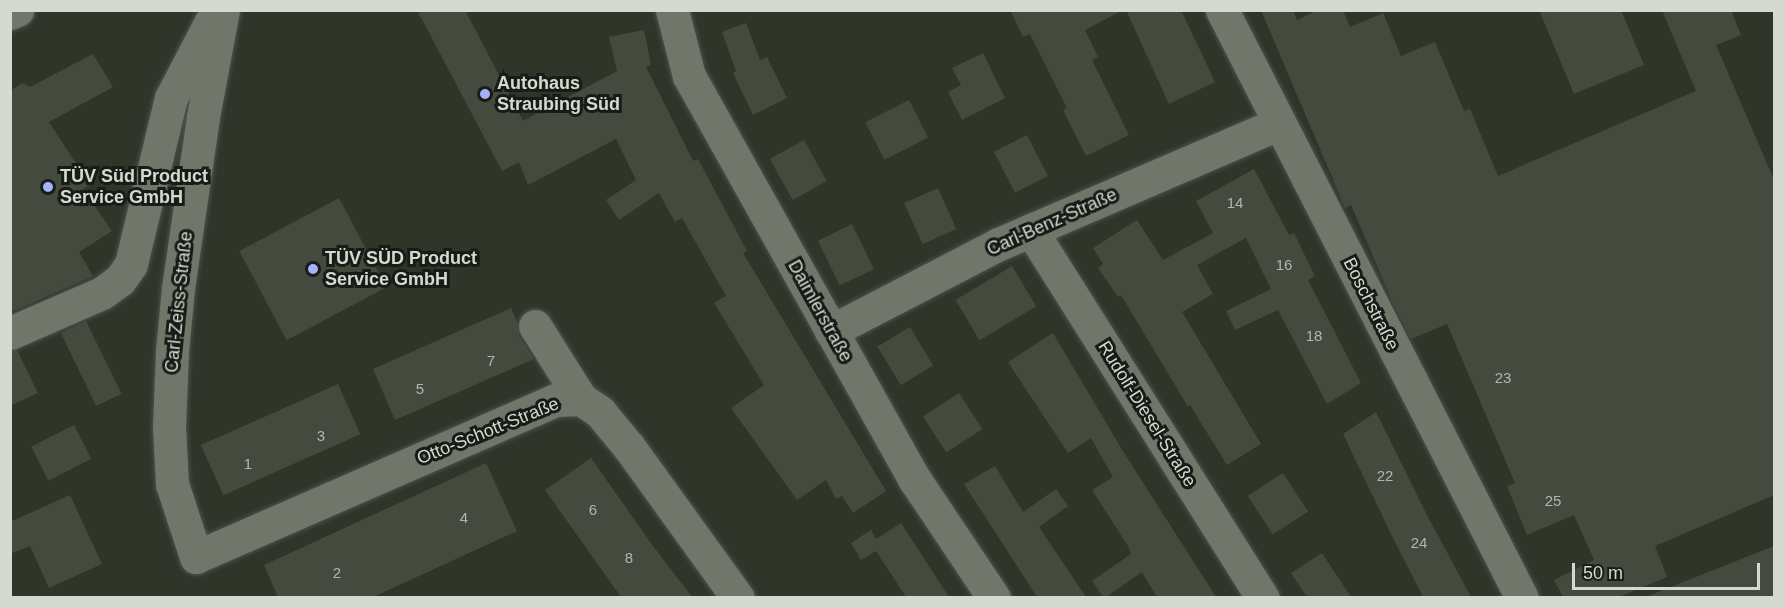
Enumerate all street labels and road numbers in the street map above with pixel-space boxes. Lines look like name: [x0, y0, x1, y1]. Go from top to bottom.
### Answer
street label: Carl-Benz-Straße: [984, 184, 1120, 260]
street label: Carl-Zeiss-Straße: [161, 230, 197, 374]
street label: Boschstraße: [1338, 254, 1404, 354]
street label: Daimlerstraße: [783, 256, 857, 366]
street label: Rudolf-Diesel-Straße: [1093, 337, 1201, 491]
street label: Otto-Schott-Straße: [414, 393, 562, 469]

